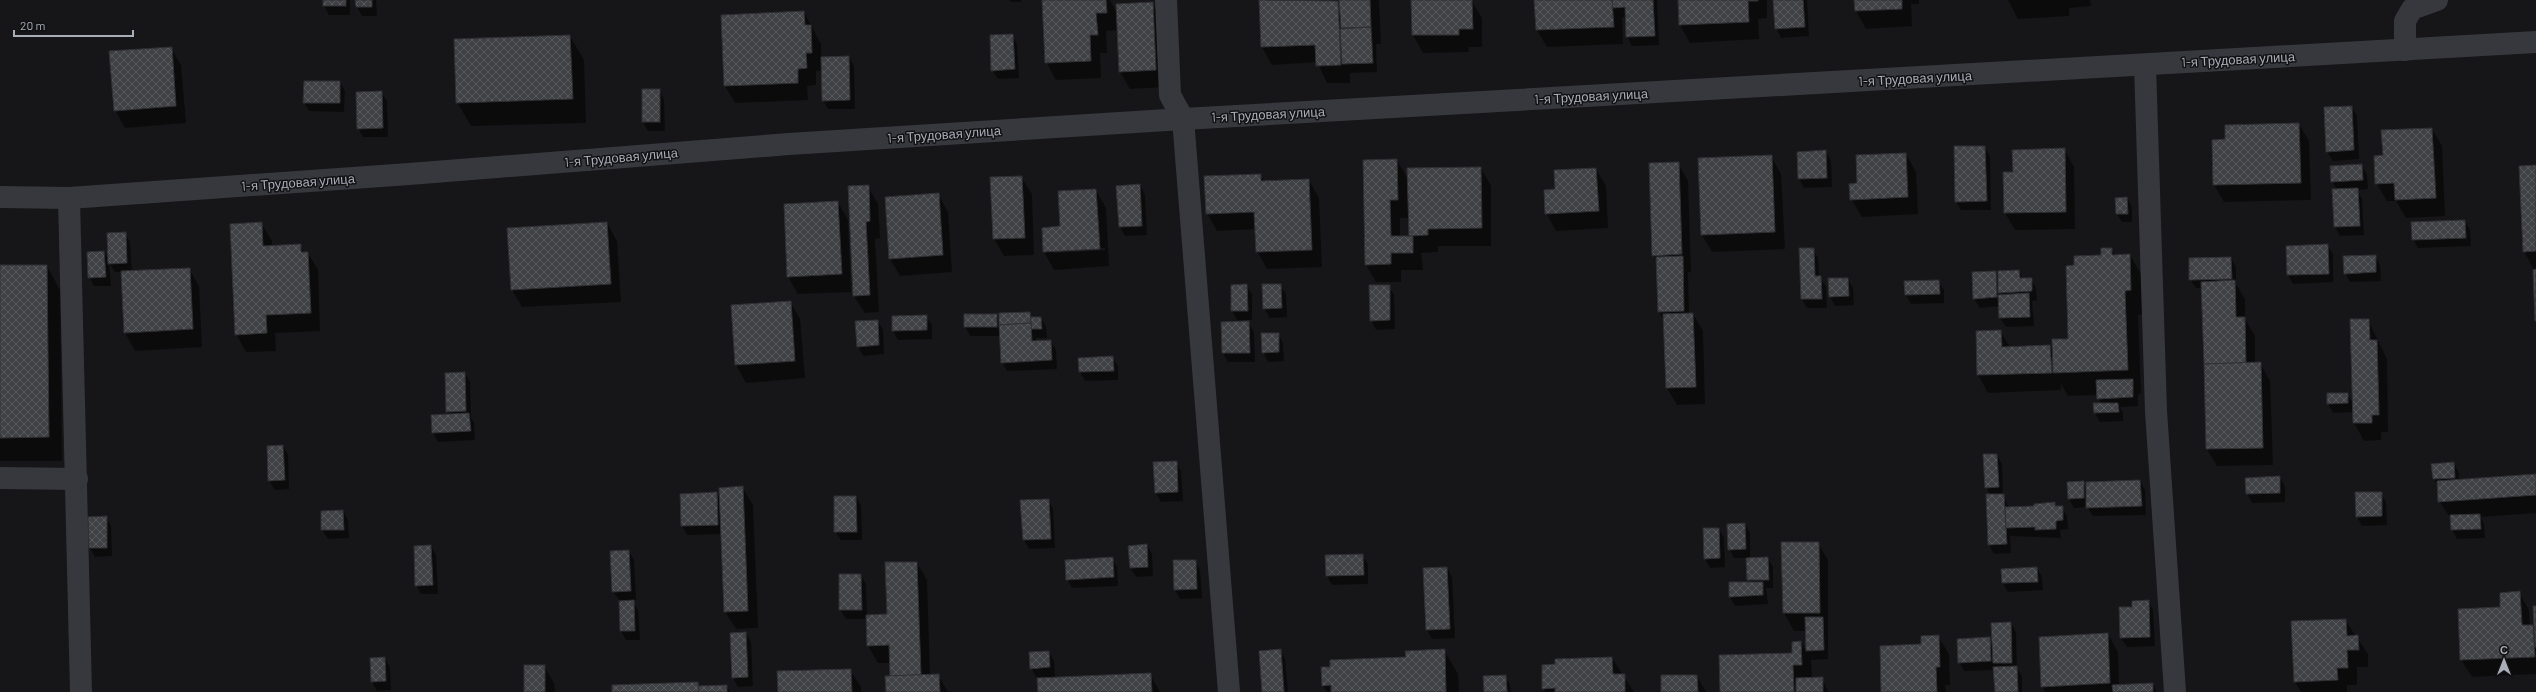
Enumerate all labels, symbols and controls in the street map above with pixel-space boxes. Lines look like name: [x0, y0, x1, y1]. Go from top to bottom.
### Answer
scale bar: [14, 12, 133, 38]
text: 20 m: [20, 18, 46, 32]
street label: 1-я Трудовая улица: [2181, 48, 2296, 70]
street label: 1-я Трудовая улица: [1858, 67, 1973, 89]
street label: 1-я Трудовая улица: [1534, 85, 1649, 107]
street label: 1-я Трудовая улица: [1211, 103, 1326, 125]
street label: 1-я Трудовая улица: [887, 122, 1002, 146]
street label: 1-я Трудовая улица: [564, 144, 679, 170]
street label: 1-я Трудовая улица: [241, 170, 356, 194]
north arrow: [2484, 640, 2524, 680]
text: С: [2500, 643, 2508, 656]

